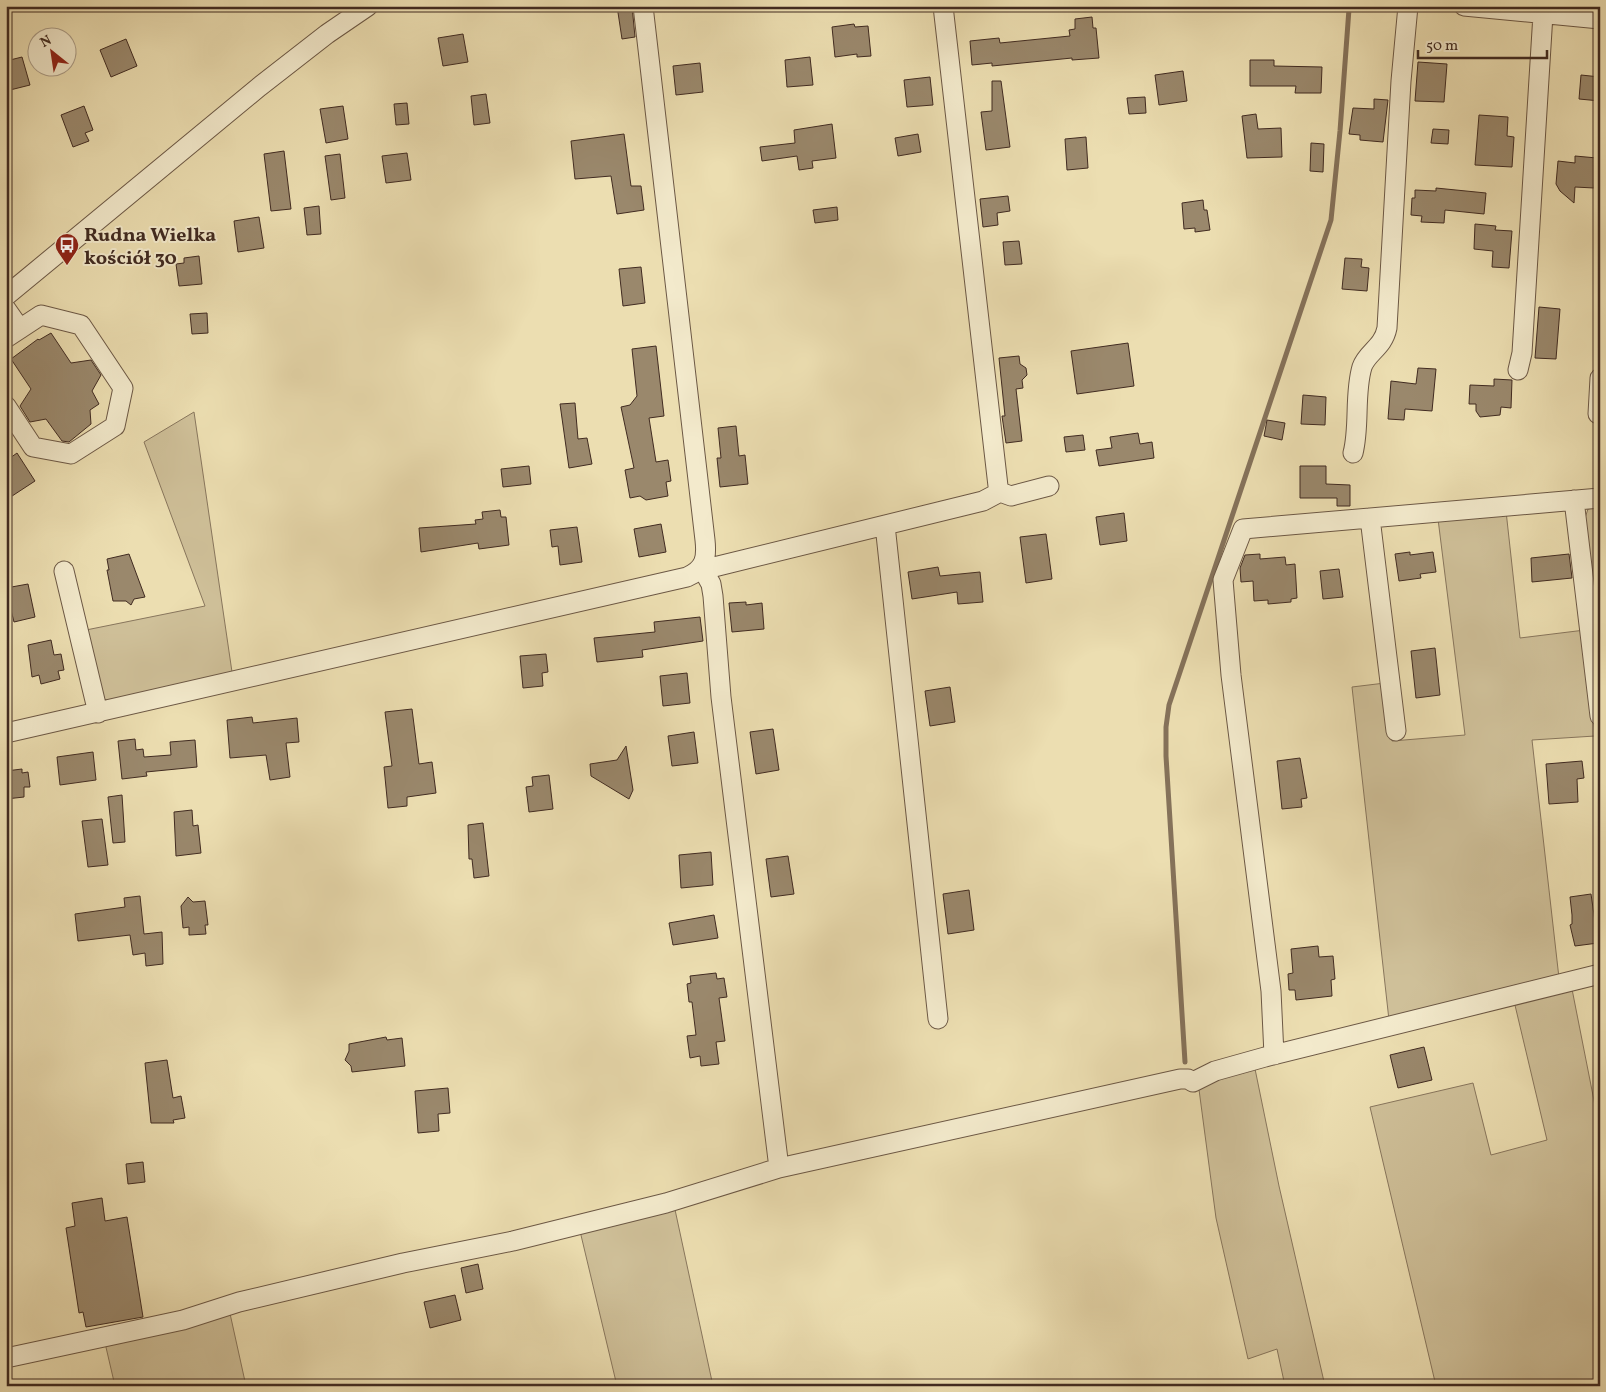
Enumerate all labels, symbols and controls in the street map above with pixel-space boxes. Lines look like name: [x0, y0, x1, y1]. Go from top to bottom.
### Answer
north arrow: [28, 28, 78, 78]
scale bar: [1418, 28, 1547, 60]
text: N: [37, 31, 55, 53]
text: 50 m: [1426, 36, 1458, 57]
place label: Rudna Wielka kościół 30: [84, 222, 216, 273]
bus stop icon: Rudna Wielka kościół 30: [54, 232, 80, 266]

